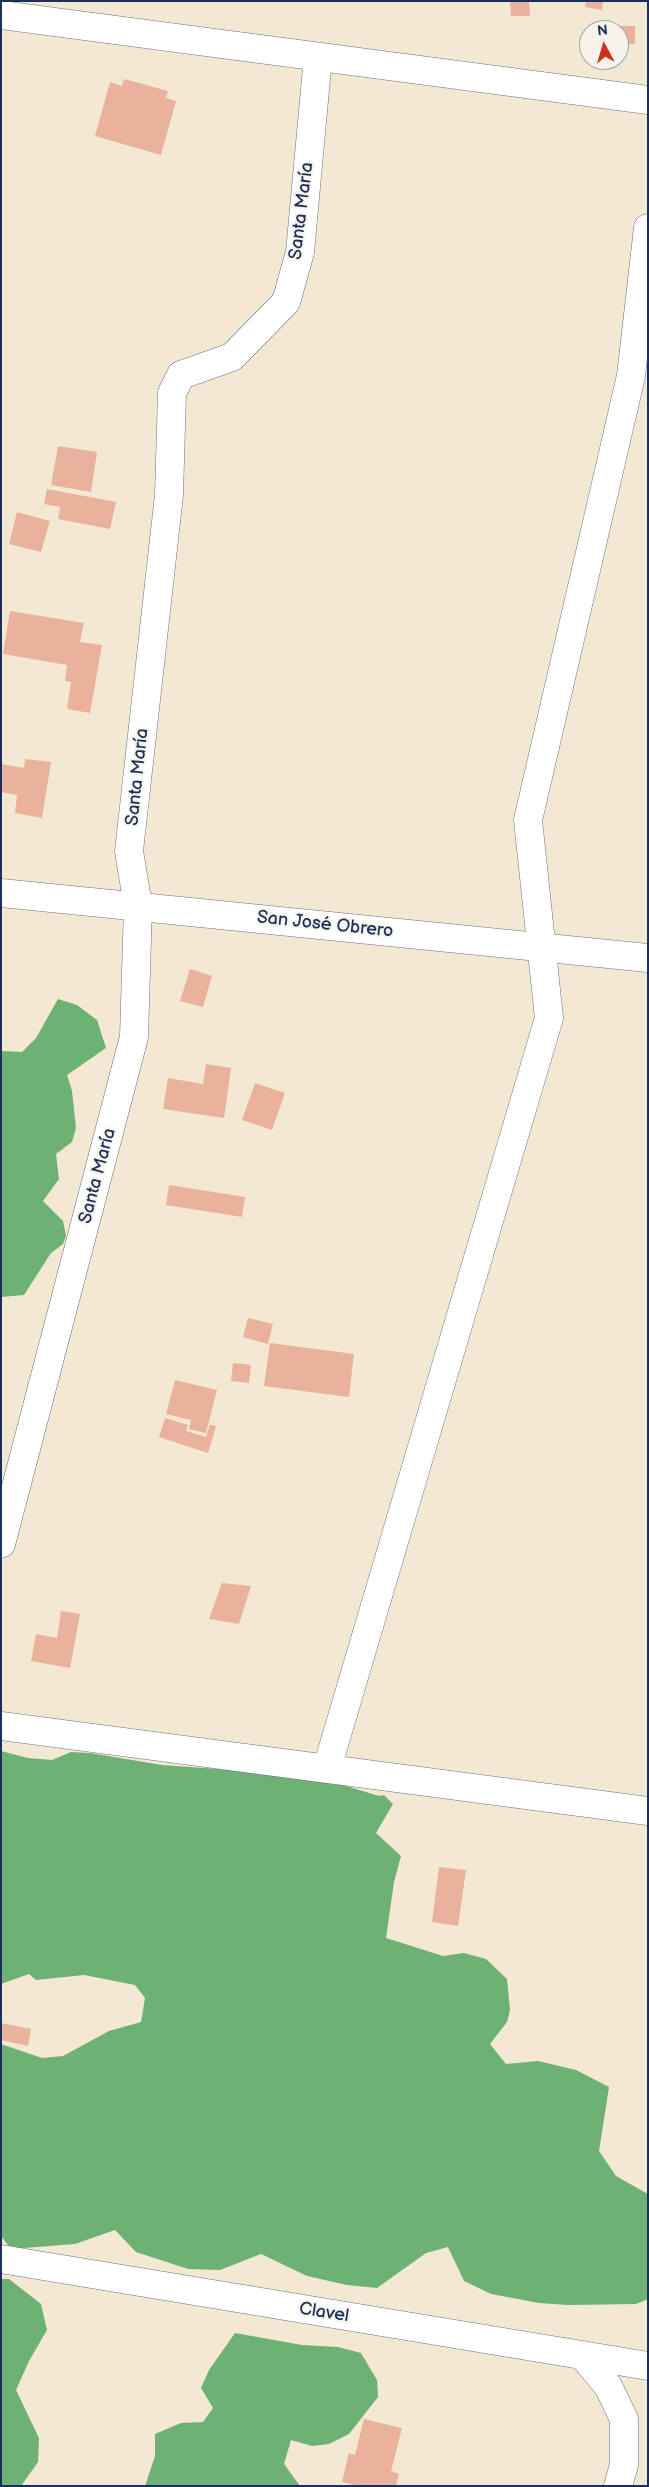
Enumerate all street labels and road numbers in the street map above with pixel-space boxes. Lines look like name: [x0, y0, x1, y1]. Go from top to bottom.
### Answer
street label: Santa María: [285, 161, 319, 261]
street label: Santa María: [122, 727, 154, 827]
street label: San José Obrero: [256, 907, 394, 943]
street label: Santa María: [75, 1126, 121, 1226]
street label: Clavel: [298, 2298, 350, 2328]

